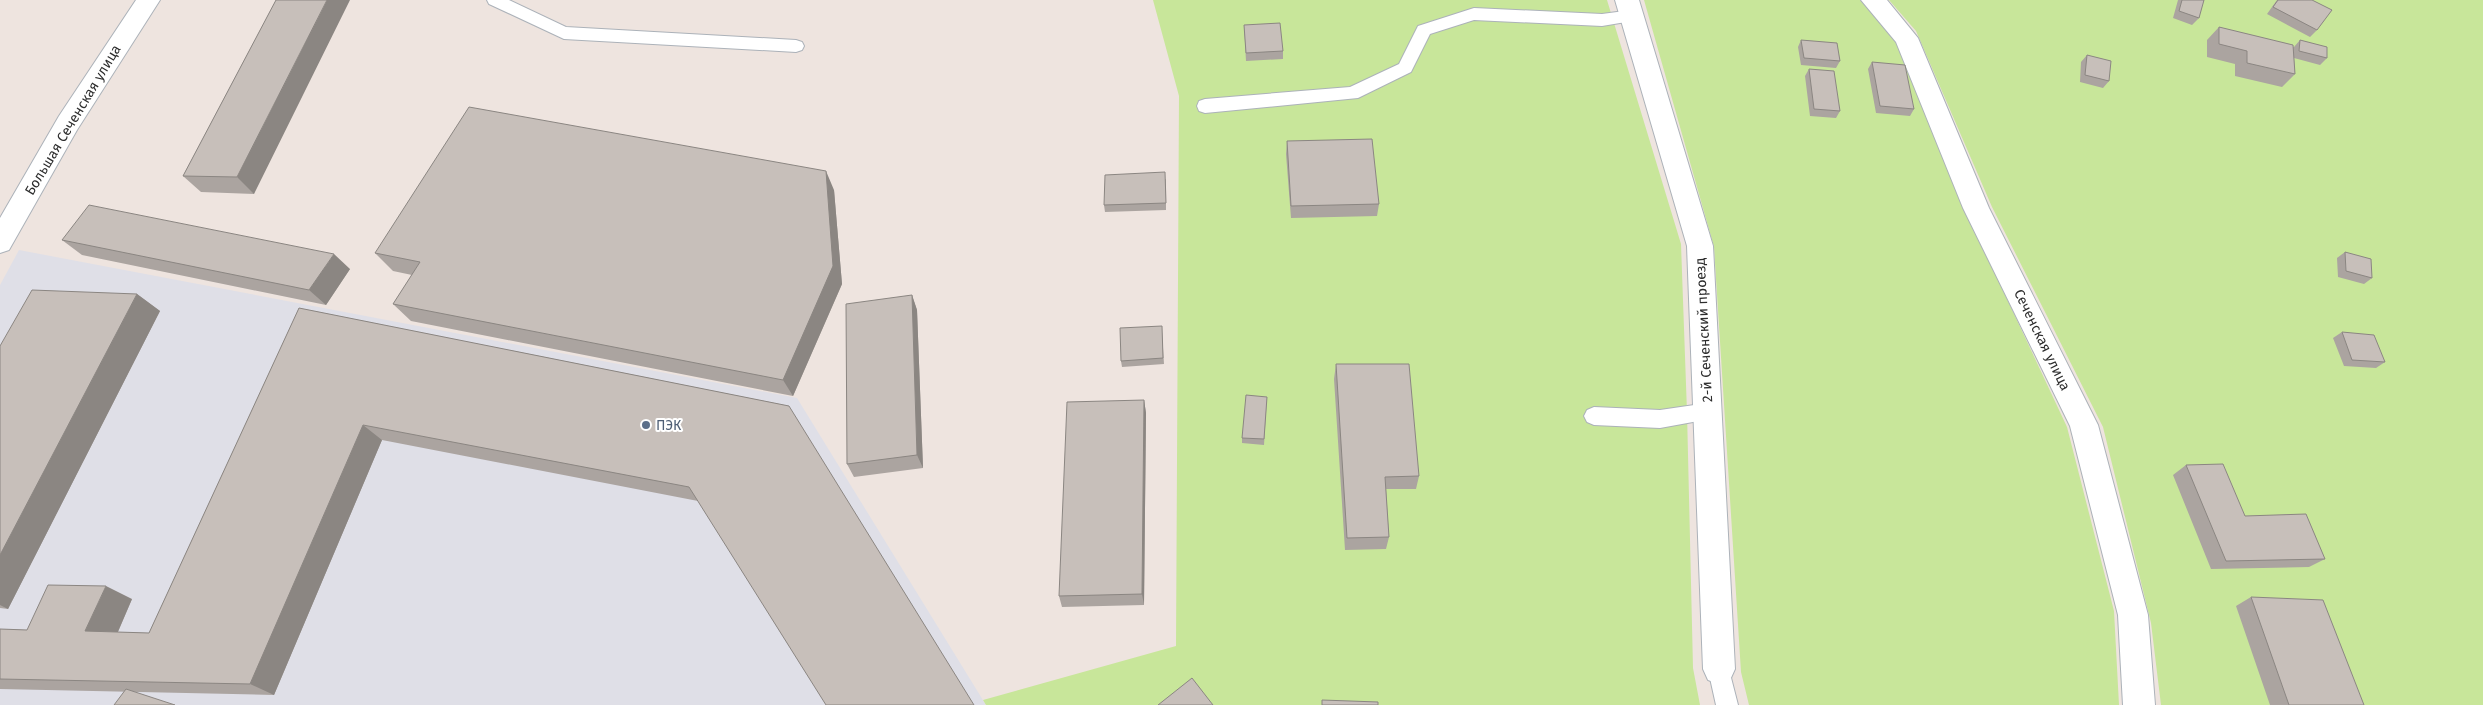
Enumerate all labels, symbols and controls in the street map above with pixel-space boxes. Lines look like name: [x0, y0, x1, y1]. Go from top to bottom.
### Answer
street label: Большая Сеченская улица: [21, 42, 125, 198]
street label: 2-й Сеченский проезд: [1692, 257, 1716, 403]
street label: Сеченская улица: [2010, 287, 2074, 393]
place label: ПЭК: [656, 417, 682, 434]
marker: ПЭК: [640, 419, 652, 431]

